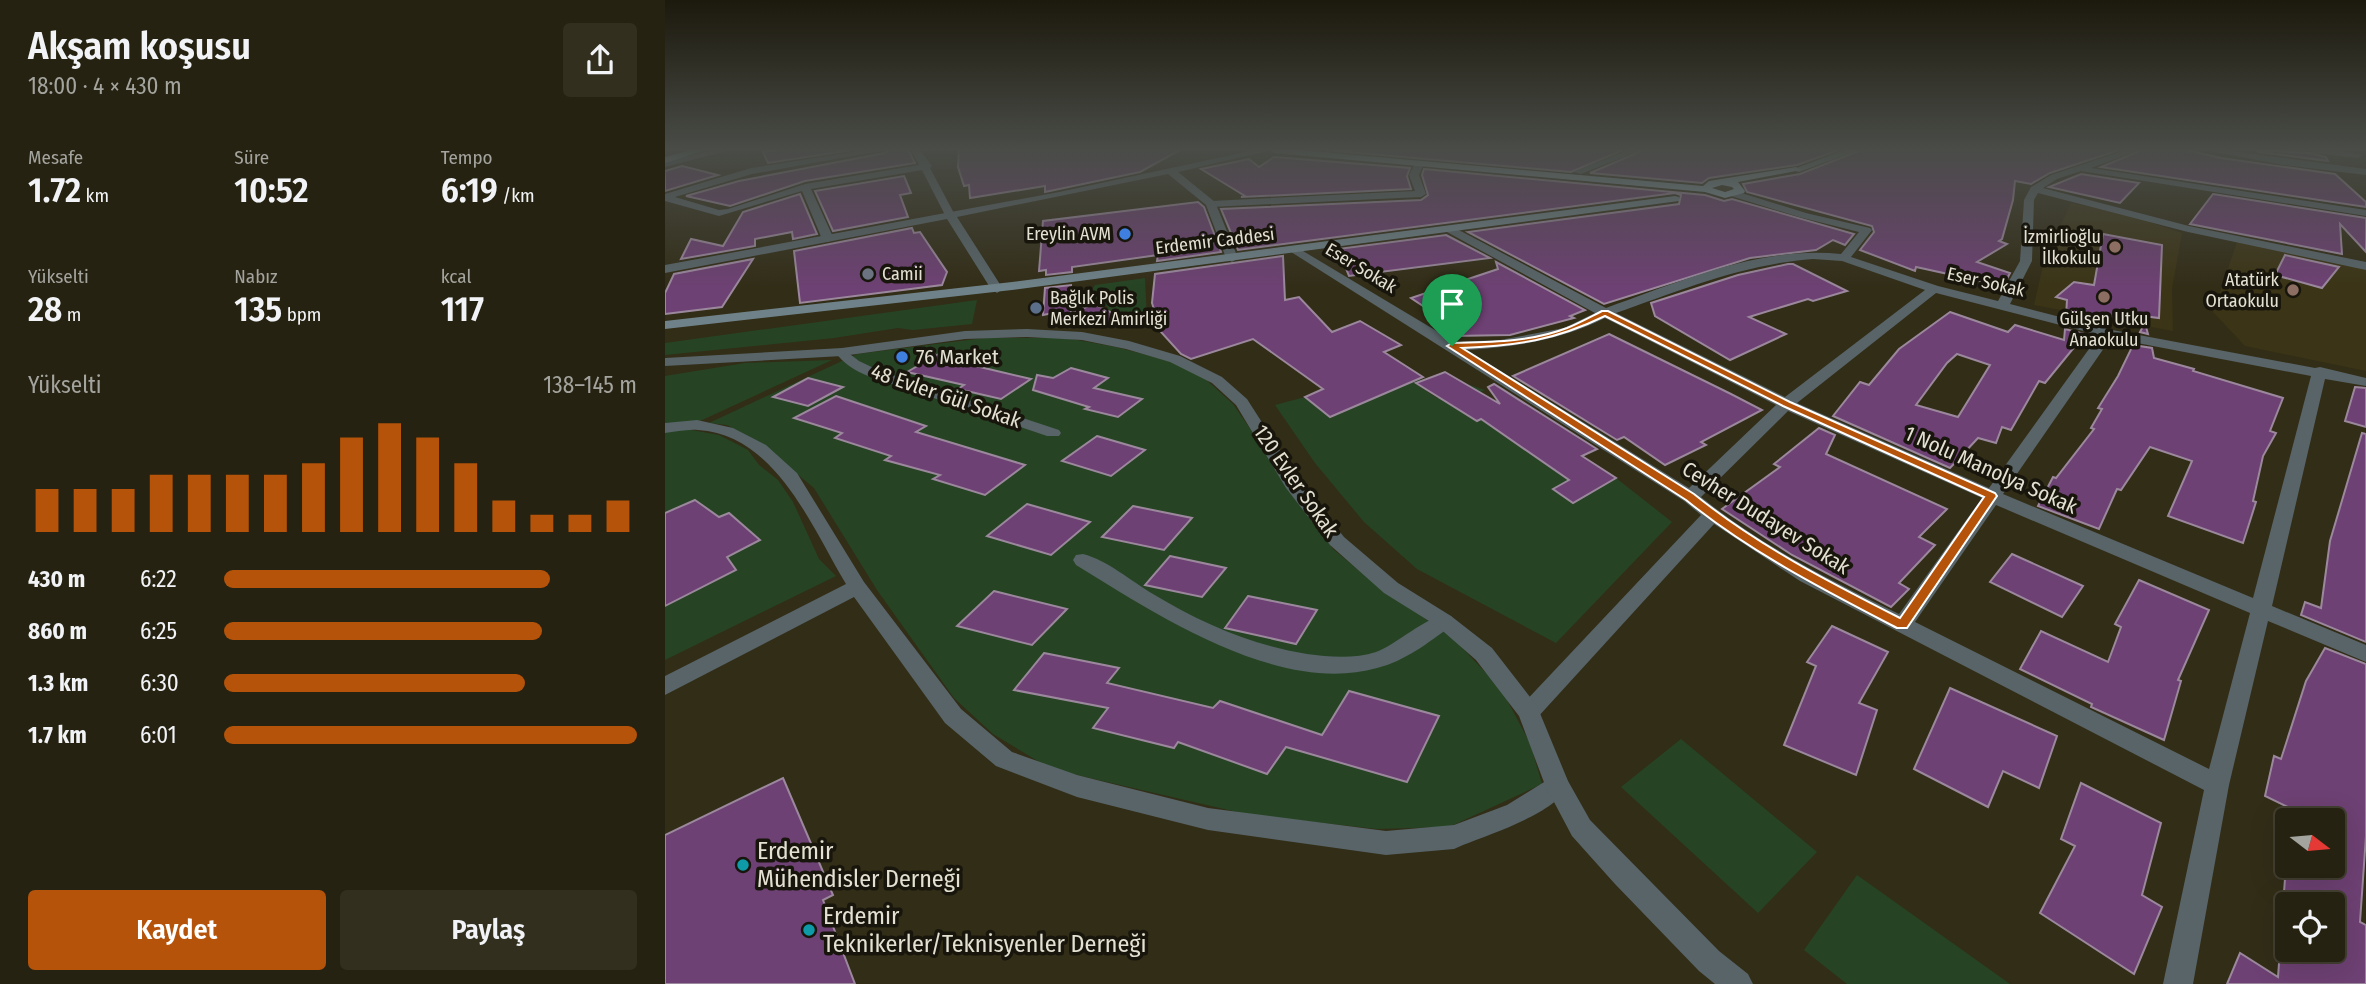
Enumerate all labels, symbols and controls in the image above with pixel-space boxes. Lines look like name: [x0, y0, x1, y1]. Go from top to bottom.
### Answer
text: Akşam koşusu: [28, 23, 251, 69]
button: share: [563, 23, 637, 97]
text: 18:00 · 4 × 430 m: [28, 72, 182, 100]
text: Mesafe: [28, 146, 83, 169]
text: Süre: [234, 146, 269, 169]
text: Tempo: [441, 146, 493, 169]
text: 1.72: [28, 169, 81, 211]
text: 10:52: [234, 169, 309, 211]
text: 6:19: [441, 169, 498, 211]
text: km: [81, 184, 109, 207]
text: /km: [498, 184, 535, 207]
place label: Ereylin AVM: [1026, 223, 1111, 245]
street label: Erdemir Caddesi: [1154, 223, 1276, 259]
marker: Ereylin AVM: [1117, 226, 1133, 242]
place label: İzmirlioğlu İlkokulu: [2023, 226, 2101, 269]
street label: Eser Sokak: [1321, 238, 1401, 298]
marker: İzmirlioğlu İlkokulu: [2107, 239, 2123, 255]
street label: Eser Sokak: [1945, 262, 2028, 302]
place label: Camii: [882, 263, 923, 285]
text: Yükselti: [28, 265, 89, 288]
text: Nabız: [234, 265, 278, 288]
text: kcal: [441, 265, 471, 288]
marker: Camii: [860, 266, 876, 282]
place label: Atatürk Ortaokulu: [2206, 269, 2280, 312]
pin: [1422, 274, 1482, 346]
marker: Atatürk Ortaokulu: [2285, 282, 2301, 298]
icon: arrive: [1433, 285, 1471, 323]
place label: Bağlık Polis Merkezi Amirliği: [1050, 287, 1167, 330]
text: 28: [28, 288, 62, 330]
text: 135: [234, 288, 282, 330]
text: 117: [441, 288, 484, 330]
marker: Gülşen Utku Anaokulu: [2096, 289, 2112, 305]
marker: Bağlık Polis Merkezi Amirliği: [1028, 300, 1044, 316]
text: m: [62, 303, 81, 326]
text: bpm: [282, 303, 321, 326]
place label: Gülşen Utku Anaokulu: [2060, 308, 2148, 351]
place label: 76 Market: [916, 344, 999, 370]
marker: 76 Market: [894, 349, 910, 365]
street label: 48 Evler Gül Sokak: [868, 358, 1025, 434]
text: Yükselti: [28, 371, 102, 399]
text: 138–145 m: [543, 371, 637, 399]
street label: 120 Evler Sokak: [1248, 420, 1344, 542]
street label: 1 Nolu Manolya Sokak: [1901, 420, 2082, 520]
street label: Cevher Dudayev Sokak: [1677, 456, 1855, 580]
text: 430 m: [28, 565, 85, 593]
text: 6:22: [140, 565, 177, 593]
text: 860 m: [28, 617, 87, 645]
text: 6:25: [140, 617, 177, 645]
text: 1.3 km: [28, 669, 88, 697]
text: 6:30: [140, 669, 179, 697]
text: 1.7 km: [28, 721, 87, 749]
text: 6:01: [140, 721, 177, 749]
north arrow: [2275, 808, 2345, 878]
map controls: [2275, 808, 2345, 962]
place label: Erdemir Mühendisler Derneği: [757, 837, 961, 893]
marker: Erdemir Mühendisler Derneği: [735, 857, 751, 873]
button: Kaydet: [28, 890, 326, 970]
button: Paylaş: [340, 890, 637, 970]
button: locate: [2275, 892, 2345, 962]
place label: Erdemir Teknikerler/Teknisyenler Derneği: [823, 902, 1147, 958]
marker: Erdemir Teknikerler/Teknisyenler Derneği: [801, 922, 817, 938]

